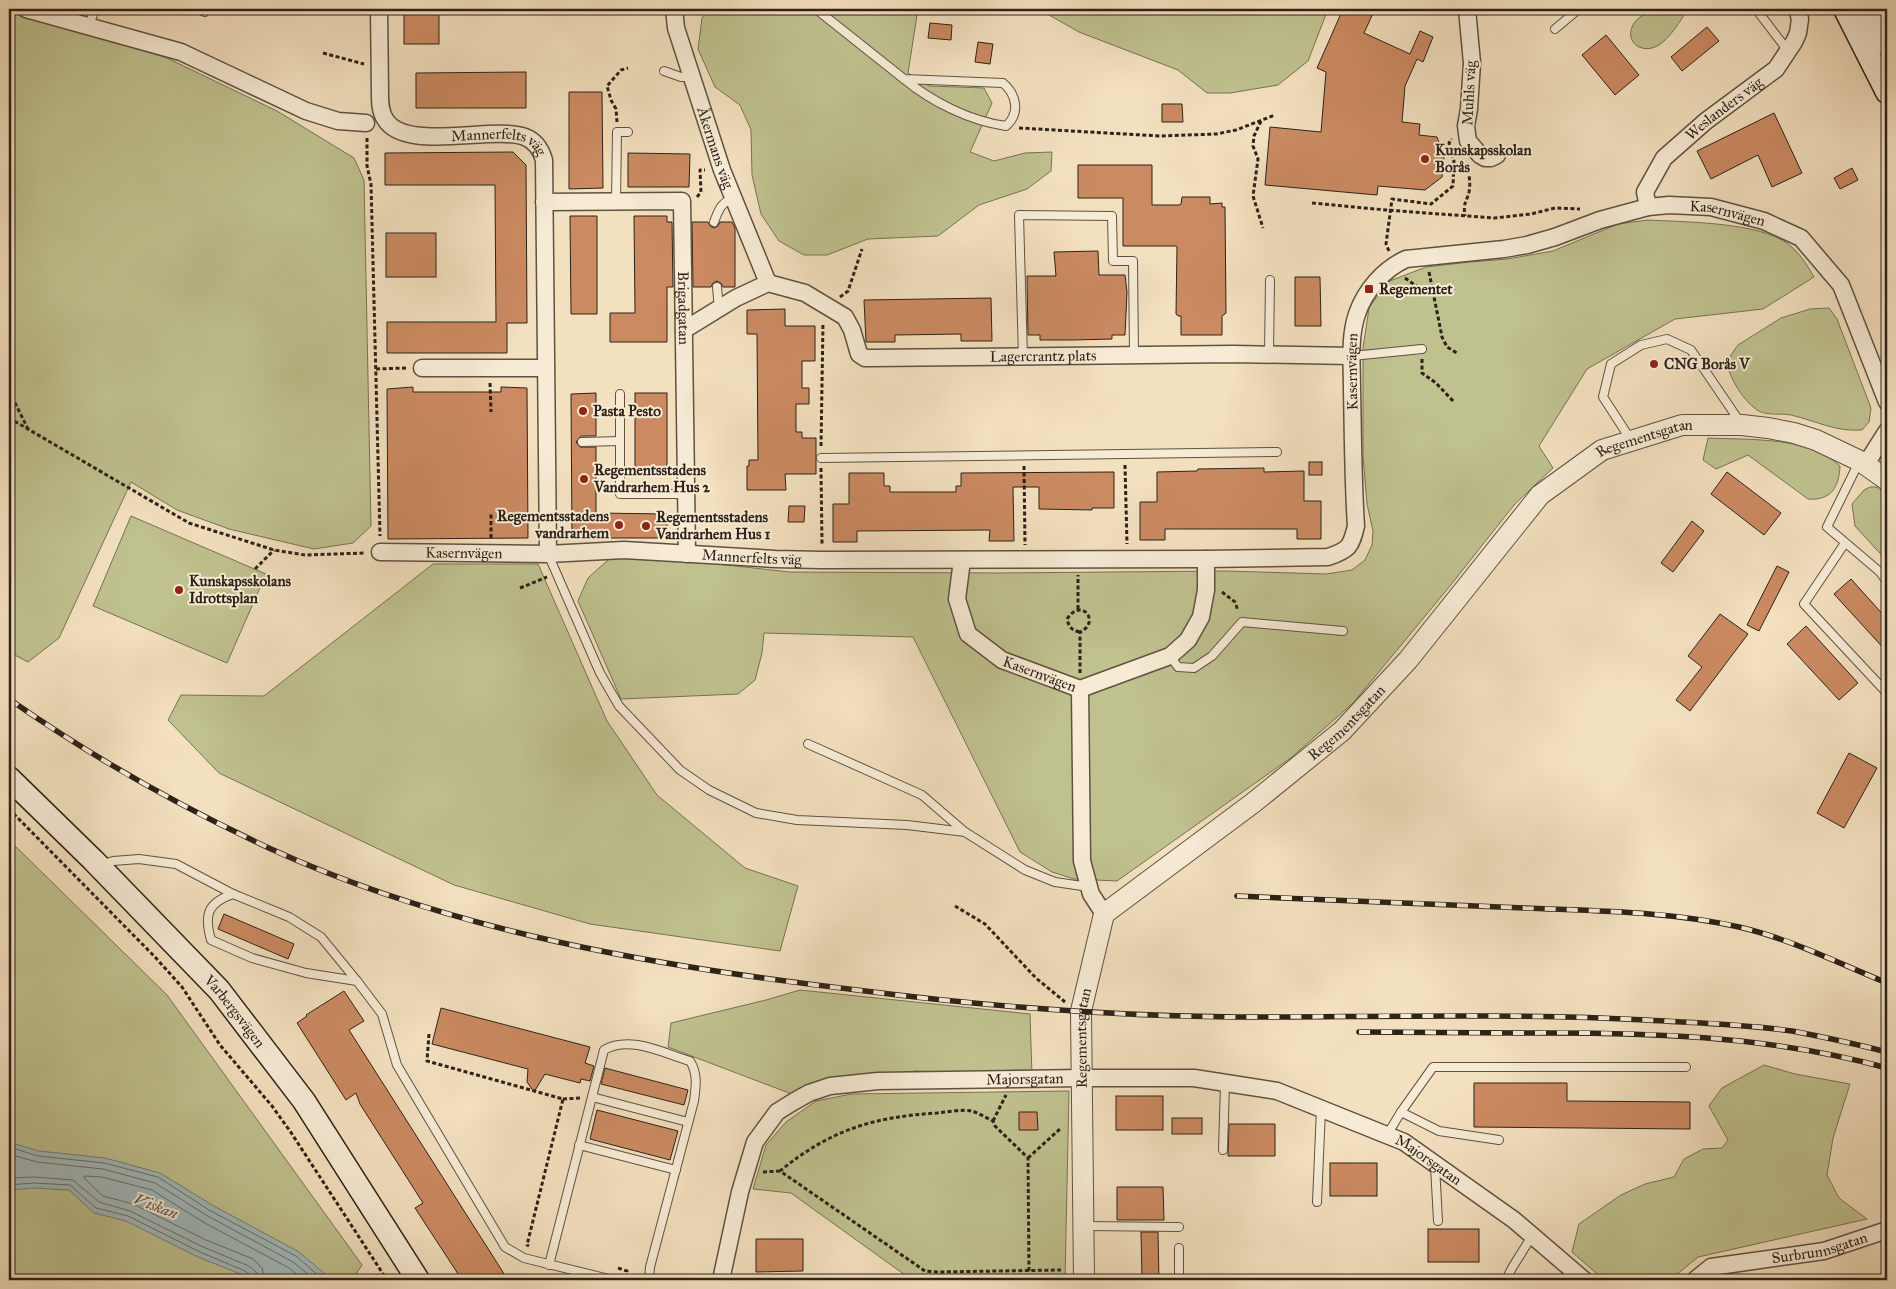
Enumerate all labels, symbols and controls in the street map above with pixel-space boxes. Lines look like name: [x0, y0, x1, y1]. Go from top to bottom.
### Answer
street label: Muhls väg: [1458, 59, 1480, 126]
street label: Weslanders väg: [1682, 73, 1767, 144]
street label: Åkermans väg: [693, 104, 738, 192]
street label: Mannerfelts väg: [451, 125, 551, 160]
place label: Kunskapsskolan Borås: [1435, 141, 1532, 176]
marker: Kunskapsskolan Borås: [1419, 153, 1431, 165]
street label: Kasernvägen: [1689, 197, 1767, 230]
street label: Brigadgatan: [674, 271, 693, 345]
place label: Regementet: [1379, 280, 1453, 299]
marker: Regementet: [1363, 283, 1375, 295]
street label: Kasernvägen: [1342, 332, 1362, 410]
street label: Lagercrantz plats: [990, 347, 1096, 366]
place label: CNG Borås V: [1664, 355, 1751, 373]
marker: CNG Borås V: [1648, 358, 1660, 370]
place label: Pasta Pesto: [593, 402, 661, 420]
marker: Pasta Pesto: [577, 405, 589, 417]
street label: Regementsgatan: [1592, 415, 1693, 461]
place label: Regementsstadens Vandrarhem Hus 2: [593, 461, 711, 496]
marker: Regementsstadens Vandrarhem Hus 2: [578, 473, 590, 485]
place label: Regementsstadens vandrarhem: [497, 507, 610, 542]
place label: Regementsstadens Vandrarhem Hus 1: [655, 508, 771, 543]
marker: Regementsstadens vandrarhem: [613, 519, 625, 531]
marker: Regementsstadens Vandrarhem Hus 1: [640, 520, 652, 532]
street label: Kasernvägen: [425, 544, 503, 562]
street label: Mannerfelts väg: [701, 546, 803, 569]
place label: Kunskapsskolans Idrottsplan: [189, 572, 292, 608]
marker: Kunskapsskolans Idrottsplan: [173, 584, 185, 596]
street label: Kasernvägen: [1000, 652, 1079, 696]
street label: Regementsgatan: [1304, 681, 1389, 764]
street label: Varbergsvägen: [200, 971, 269, 1051]
street label: Regementsgatan: [1072, 986, 1095, 1089]
street label: Majorsgatan: [986, 1069, 1064, 1088]
street label: Majorsgatan: [1393, 1130, 1465, 1189]
water label: Viskan: [131, 1189, 181, 1223]
street label: Surbrunnsgatan: [1770, 1228, 1870, 1267]

